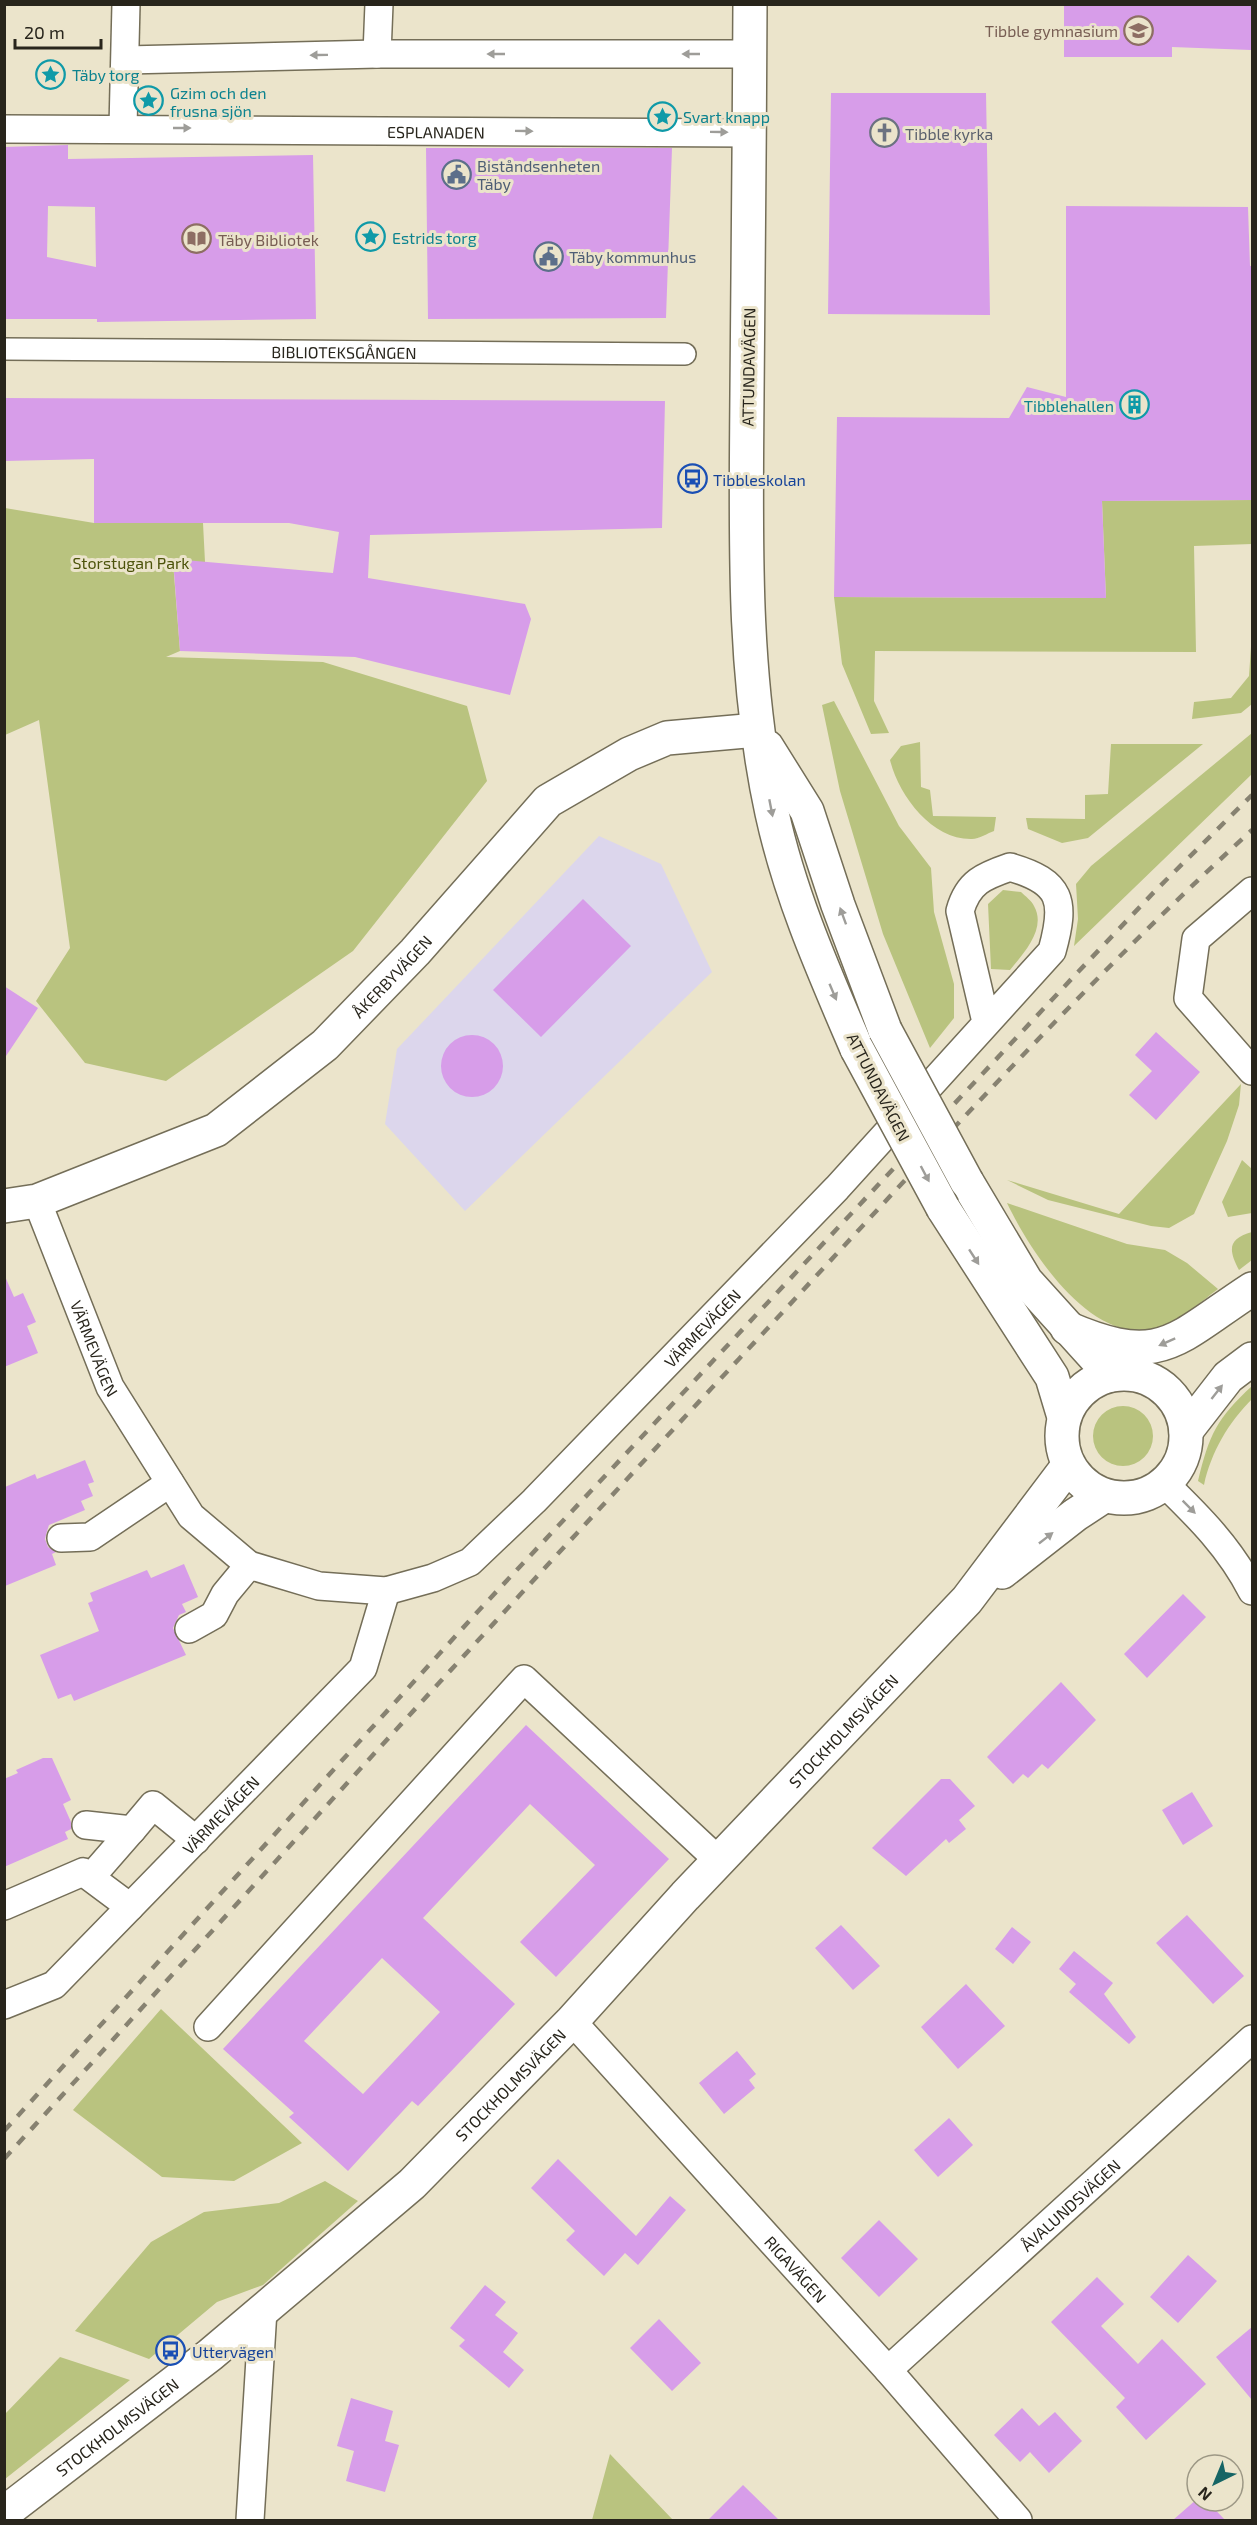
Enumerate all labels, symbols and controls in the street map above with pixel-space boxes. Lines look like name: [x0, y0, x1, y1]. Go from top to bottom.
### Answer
scale bar: [15, 12, 100, 50]
school or university icon: Tibble gymnasium: [1123, 14, 1155, 46]
text: 20 m: [24, 21, 65, 43]
place label: Tibble gymnasium: [985, 21, 1118, 40]
one-way arrow: [487, 49, 506, 59]
one-way arrow: [682, 49, 701, 59]
one-way arrow: [309, 50, 328, 60]
place icon: Täby torg: [35, 58, 67, 90]
place label: Täby torg: [72, 65, 140, 84]
place label: Gzim och den frusna sjön: [170, 83, 267, 121]
place icon: Gzim och den frusna sjön: [133, 85, 165, 117]
place icon: Svart knapp: [646, 100, 678, 132]
place label: Svart knapp: [683, 107, 770, 126]
church icon: Tibble kyrka: [868, 117, 900, 149]
street label: ESPLANADEN: [387, 122, 485, 141]
one-way arrow: [172, 123, 191, 133]
place label: Tibble kyrka: [905, 124, 993, 143]
one-way arrow: [514, 126, 533, 136]
one-way arrow: [709, 128, 728, 137]
place label: Biståndsenheten Täby: [477, 156, 600, 193]
public building icon: Biståndsenheten Täby: [440, 158, 472, 190]
place icon: Estrids torg: [355, 221, 387, 253]
library icon: Täby Bibliotek: [181, 223, 213, 255]
place label: Estrids torg: [392, 228, 477, 247]
place label: Täby Bibliotek: [218, 230, 319, 249]
public building icon: Täby kommunhus: [532, 240, 564, 272]
place label: Täby kommunhus: [569, 247, 696, 266]
street label: ATTUNDAVÄGEN: [737, 307, 759, 427]
street label: BIBLIOTEKSGÅNGEN: [271, 341, 417, 362]
building icon: Tibblehallen: [1119, 389, 1151, 421]
place label: Tibblehallen: [1024, 396, 1114, 415]
bus stop icon: Tibbleskolan: [676, 463, 708, 495]
place label: Tibbleskolan: [713, 470, 806, 489]
park label: Storstugan Park: [72, 553, 190, 572]
one-way arrow: [767, 799, 776, 818]
one-way arrow: [837, 907, 847, 925]
street label: ÅKERBYVÄGEN: [348, 931, 435, 1021]
one-way arrow: [828, 984, 838, 1002]
street label: ATTUNDAVÄGEN: [844, 1030, 914, 1144]
one-way arrow: [920, 1166, 930, 1183]
one-way arrow: [969, 1249, 980, 1265]
street label: VÄRMEVÄGEN: [660, 1285, 744, 1371]
street label: VÄRMEVÄGEN: [67, 1297, 123, 1400]
one-way arrow: [1158, 1337, 1176, 1347]
one-way arrow: [1210, 1385, 1222, 1400]
one-way arrow: [1181, 1500, 1195, 1514]
one-way arrow: [1038, 1532, 1054, 1545]
street label: STOCKHOLMSVÄGEN: [784, 1670, 901, 1791]
street label: VÄRMEVÄGEN: [178, 1772, 262, 1857]
street label: STOCKHOLMSVÄGEN: [451, 2024, 569, 2144]
street label: ÅVALUNDSVÄGEN: [1016, 2155, 1124, 2254]
street label: RIGAVÄGEN: [761, 2231, 831, 2306]
bus stop icon: Uttervägen: [155, 2335, 187, 2367]
place label: Uttervägen: [192, 2342, 274, 2361]
street label: STOCKHOLMSVÄGEN: [52, 2374, 182, 2480]
north arrow: [1185, 2453, 1245, 2513]
text: N: [1194, 2483, 1215, 2505]

